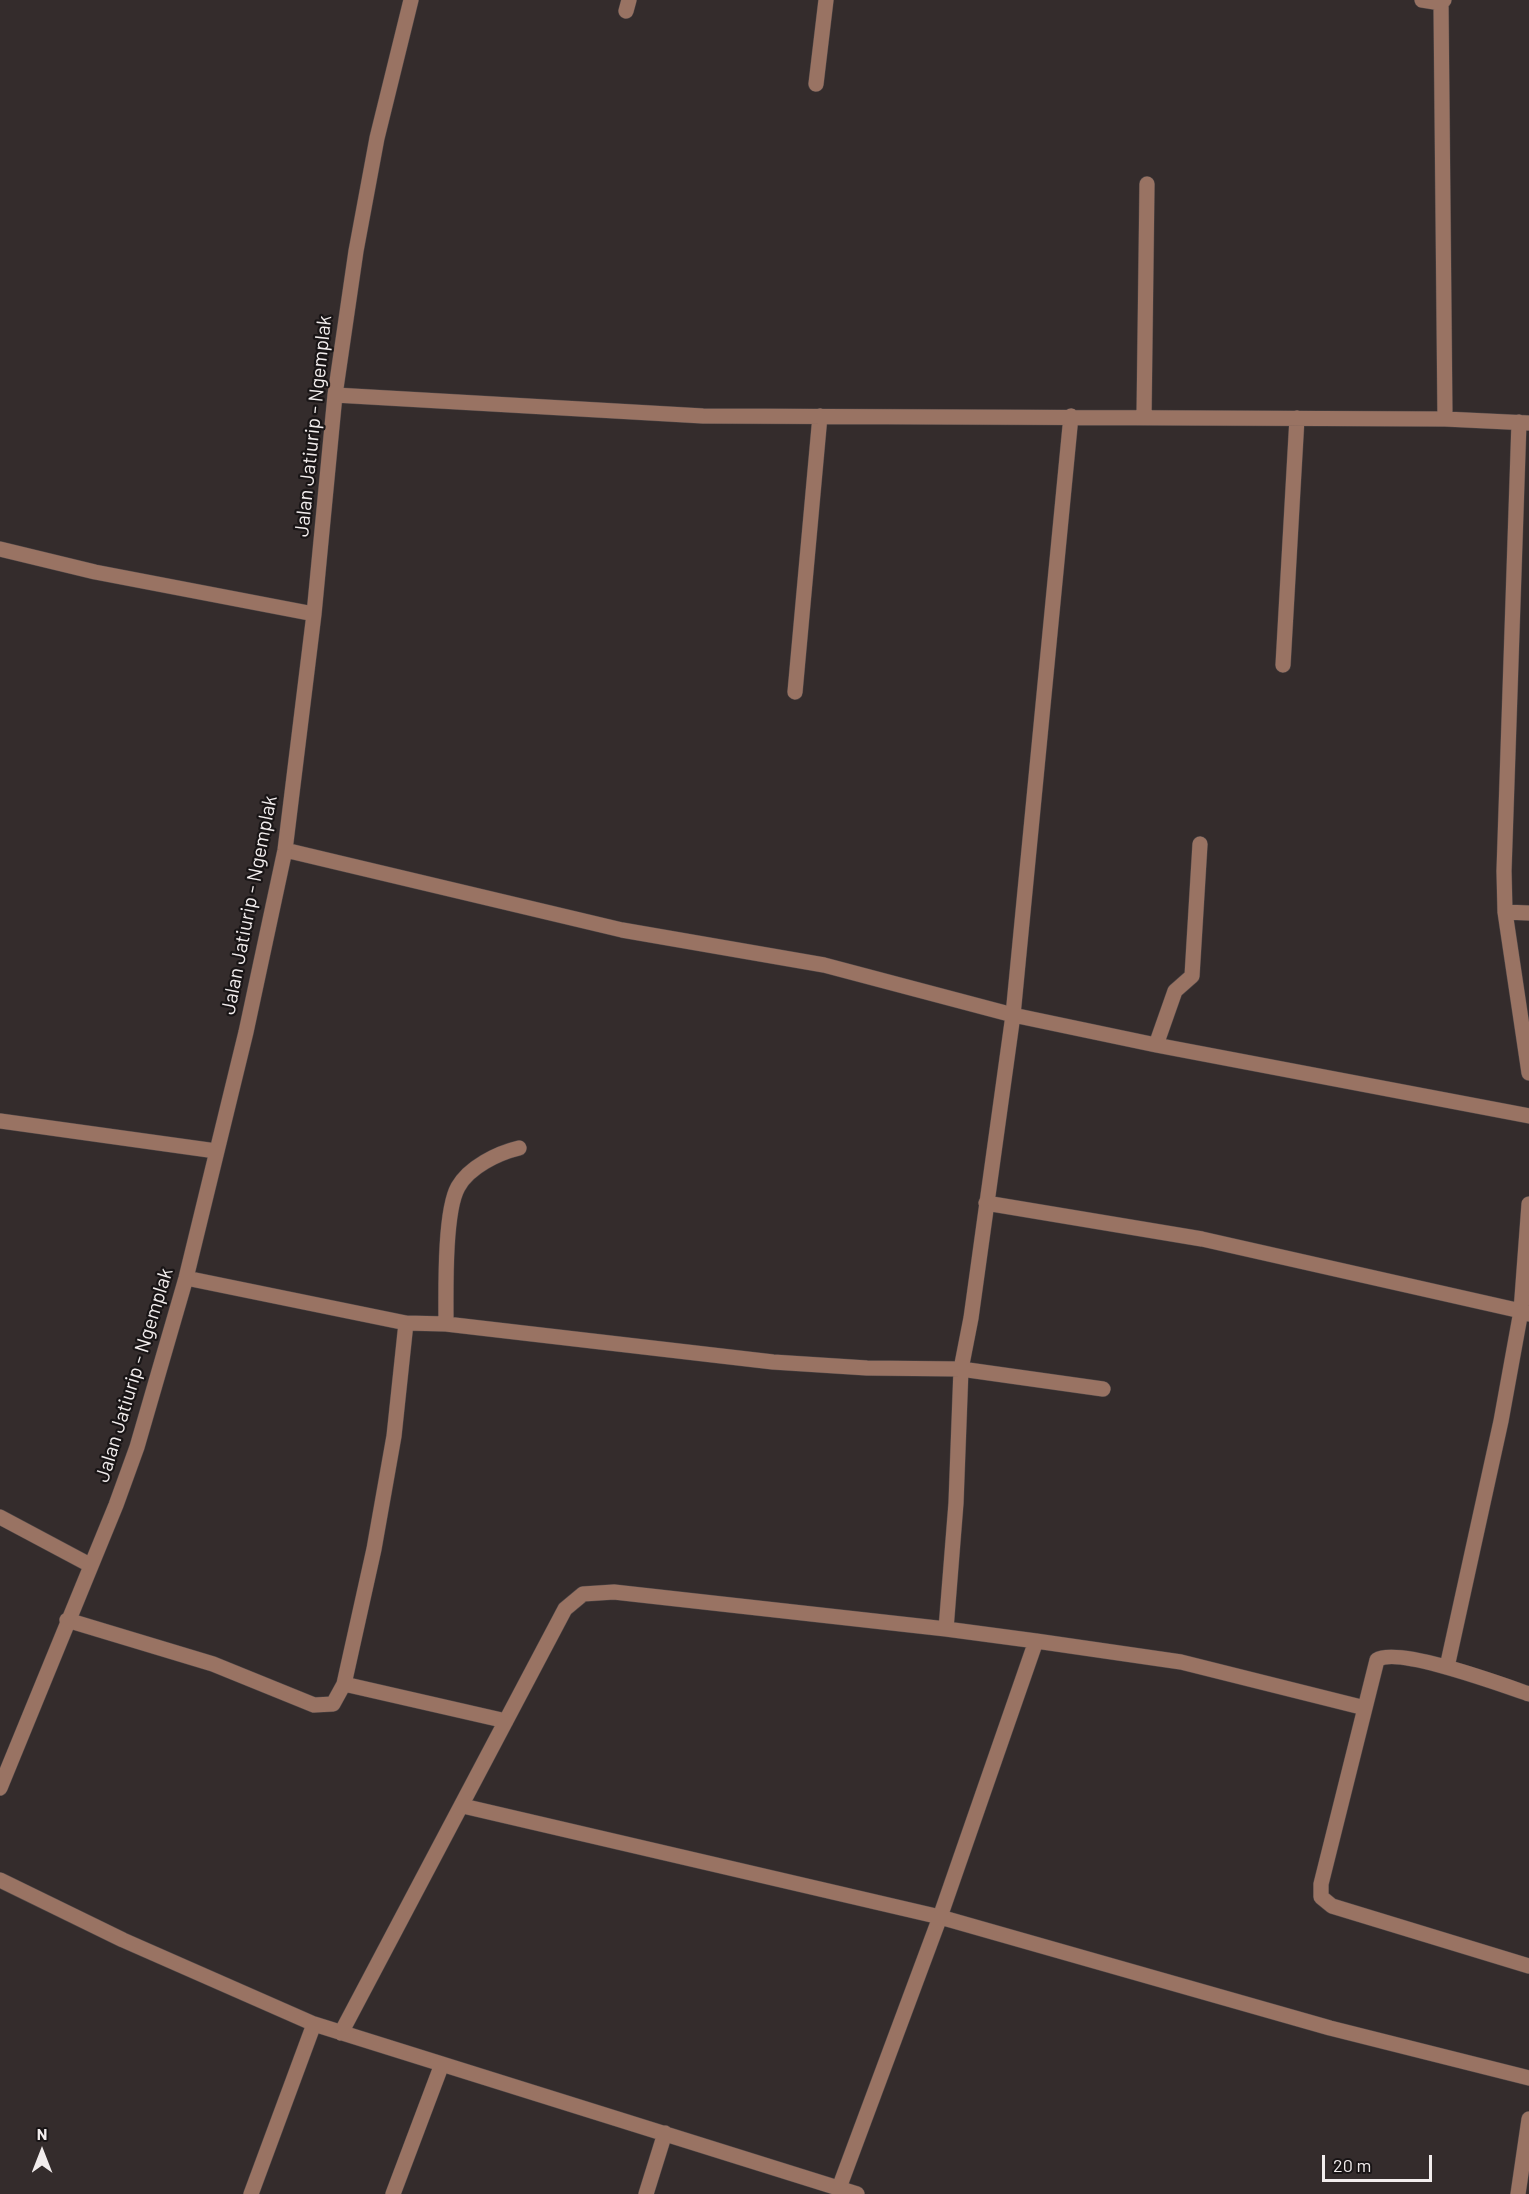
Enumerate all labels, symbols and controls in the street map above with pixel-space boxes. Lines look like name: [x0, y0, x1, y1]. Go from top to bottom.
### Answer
street label: Jalan Jatiurip - Ngemplak: [289, 314, 337, 538]
street label: Jalan Jatiurip - Ngemplak: [216, 793, 282, 1017]
street label: Jalan Jatiurip - Ngemplak: [90, 1265, 178, 1485]
north arrow: [12, 2122, 72, 2182]
text: N: [37, 2124, 47, 2143]
scale bar: [1325, 2143, 1434, 2181]
text: 20 m: [1333, 2154, 1371, 2176]

